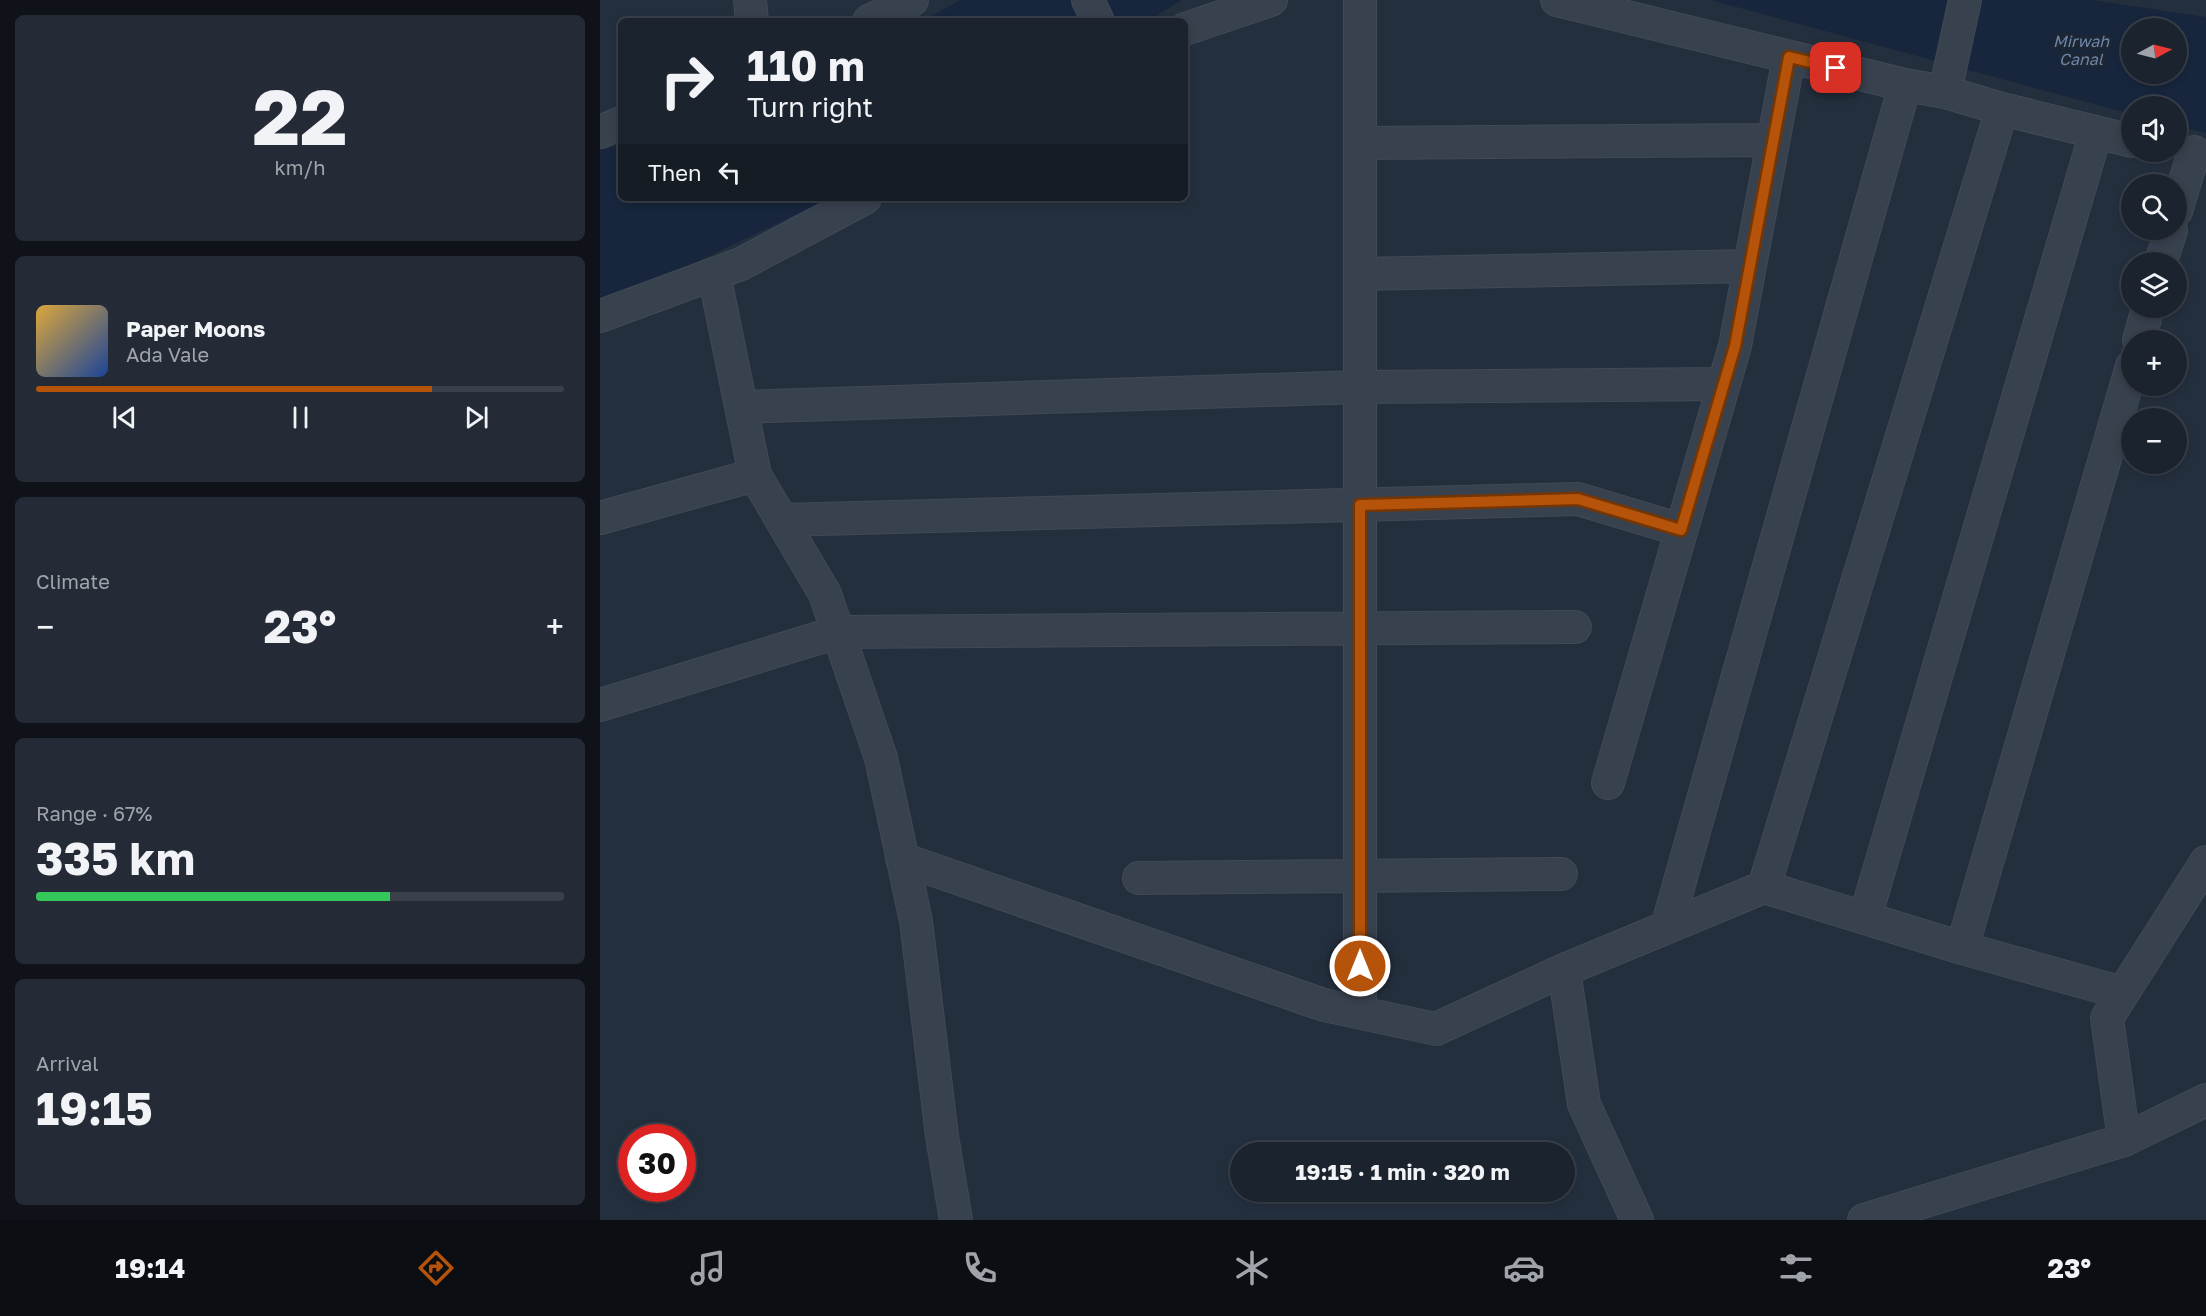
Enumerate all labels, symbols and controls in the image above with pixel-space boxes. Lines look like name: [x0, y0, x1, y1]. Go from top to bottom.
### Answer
north arrow: [2121, 18, 2187, 84]
map controls: [2121, 18, 2187, 474]
water label: Mirwah Canal: [2053, 31, 2110, 69]
text: 110 m: [747, 40, 865, 90]
icon: right: [648, 42, 726, 120]
pin: [1810, 42, 1861, 93]
icon: arrive: [1819, 51, 1852, 84]
text: 22: [252, 69, 348, 162]
text: Turn right: [747, 91, 873, 123]
button: sound: [2121, 96, 2187, 162]
text: km/h: [275, 155, 325, 179]
icon: left: [713, 156, 746, 189]
text: Then: [648, 159, 701, 186]
button: search: [2121, 174, 2187, 240]
button: layers: [2121, 252, 2187, 318]
text: Paper Moons: [126, 315, 265, 342]
button: +: [2121, 330, 2187, 396]
text: Ada Vale: [126, 342, 209, 366]
icon: previous: [108, 401, 141, 434]
icon: pause: [284, 401, 317, 434]
icon: next: [460, 401, 493, 434]
button: −: [2121, 408, 2187, 474]
text: Climate: [36, 569, 110, 593]
text: 23°: [264, 599, 336, 653]
text: −: [36, 607, 54, 646]
text: +: [546, 607, 564, 646]
text: Range · 67%: [36, 801, 152, 825]
text: 335 km: [36, 831, 195, 885]
position arrow: [1328, 934, 1392, 998]
text: Arrival: [36, 1051, 99, 1075]
text: 19:15: [36, 1081, 153, 1135]
speed limit sign: 30: [618, 1124, 696, 1202]
text: 19:15 · 1 min · 320 m: [1295, 1158, 1510, 1185]
icon: directions: [415, 1247, 457, 1289]
icon: music: [687, 1247, 729, 1289]
icon: phone: [959, 1247, 1001, 1289]
icon: climate: [1231, 1247, 1273, 1289]
icon: car: [1503, 1247, 1545, 1289]
icon: filters: [1775, 1247, 1817, 1289]
text: 19:14: [115, 1252, 185, 1284]
text: 23°: [2047, 1252, 2091, 1284]

